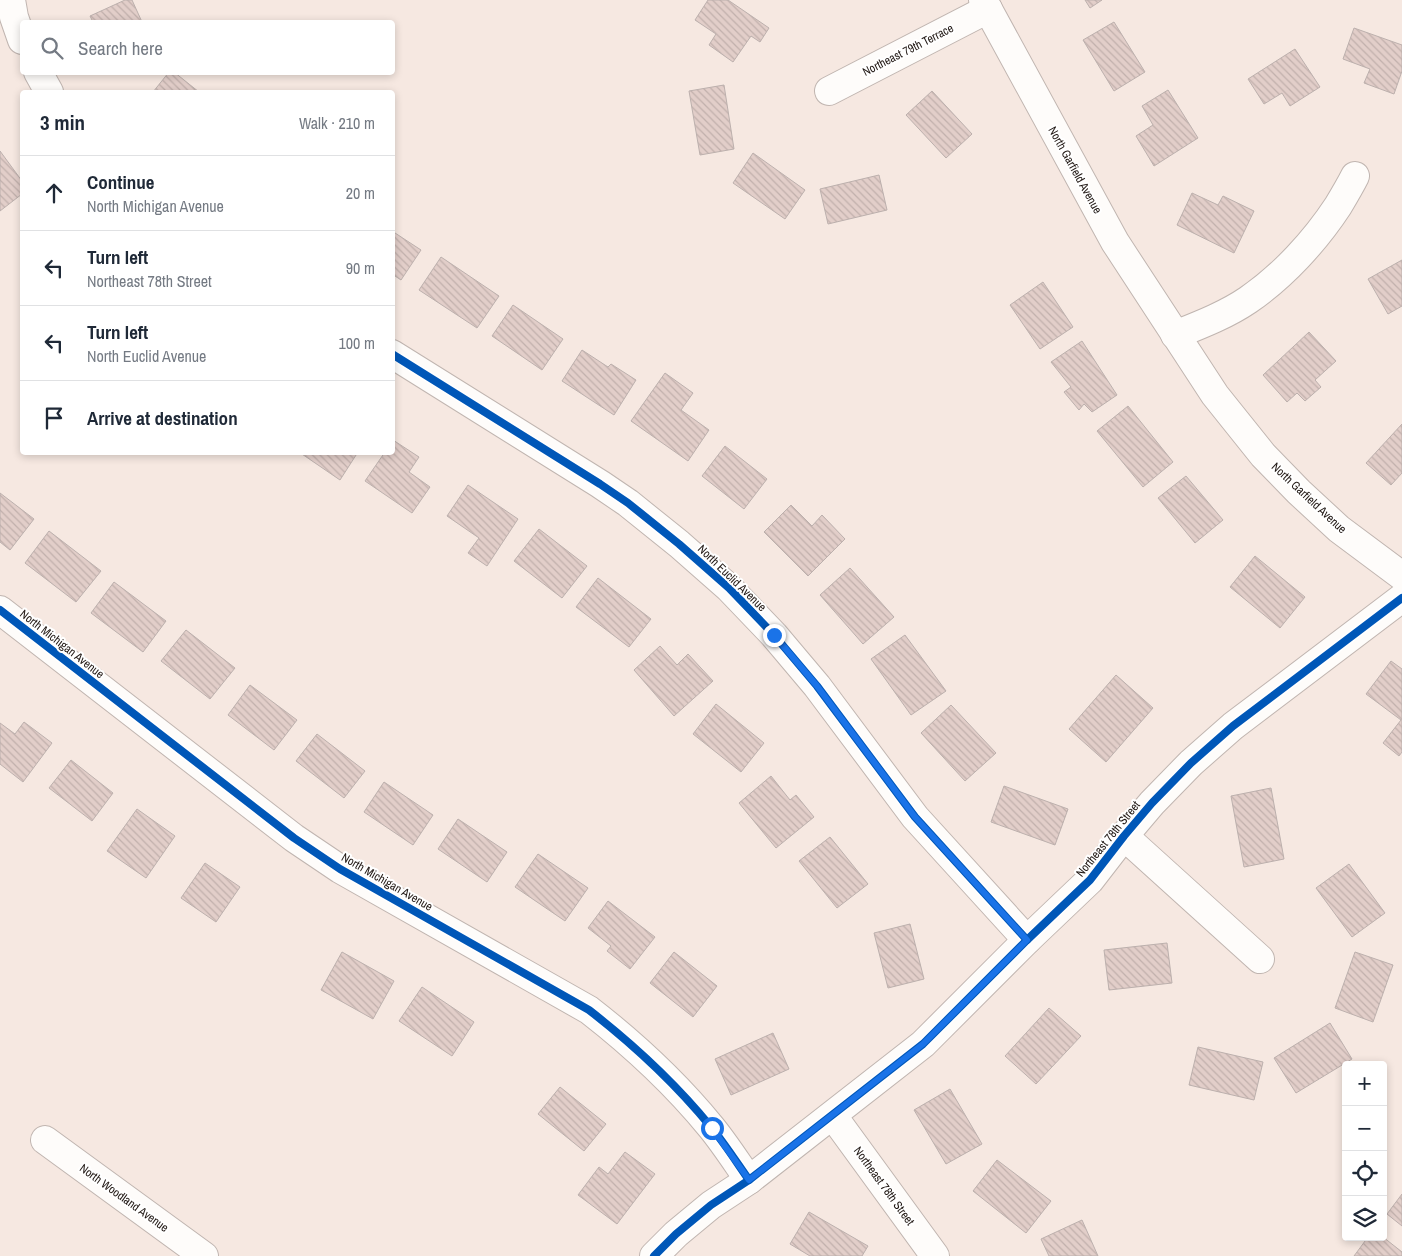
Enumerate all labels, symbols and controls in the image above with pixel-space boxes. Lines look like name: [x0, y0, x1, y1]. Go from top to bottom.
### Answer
search box: [20, 20, 395, 75]
street label: Northeast 79th Terrace: [860, 20, 956, 80]
icon: search: [38, 34, 66, 62]
text: Search here: [78, 35, 163, 61]
text: 3 min: [40, 108, 85, 137]
text: Walk · 210 m: [299, 112, 375, 134]
street label: North Garfield Avenue: [1044, 124, 1106, 216]
text: Continue: [87, 169, 155, 195]
icon: ahead: [40, 179, 68, 207]
text: 20 m: [346, 182, 375, 204]
text: North Michigan Avenue: [87, 195, 224, 217]
text: Turn left: [87, 244, 148, 270]
icon: left: [40, 254, 68, 282]
text: 90 m: [346, 257, 375, 279]
text: Northeast 78th Street: [87, 270, 212, 292]
text: Turn left: [87, 319, 148, 345]
icon: left: [40, 329, 68, 357]
text: 100 m: [339, 332, 375, 354]
text: North Euclid Avenue: [87, 345, 206, 367]
icon: arrive: [40, 404, 68, 432]
text: Arrive at destination: [87, 405, 238, 431]
street label: North Garfield Avenue: [1268, 459, 1350, 537]
street label: North Euclid Avenue: [694, 541, 770, 615]
street label: North Michigan Avenue: [17, 606, 107, 682]
route end: [763, 624, 786, 647]
street label: Northeast 78th Street: [1072, 797, 1144, 880]
street label: North Michigan Avenue: [339, 849, 435, 915]
map controls: [1342, 1061, 1387, 1241]
button: +: [1342, 1061, 1387, 1106]
button: −: [1342, 1106, 1387, 1151]
route start: [701, 1117, 724, 1140]
street label: Northeast 78th Street: [850, 1143, 918, 1229]
button: locate: [1342, 1151, 1387, 1196]
street label: North Woodland Avenue: [76, 1160, 172, 1236]
button: layers: [1342, 1196, 1387, 1241]

